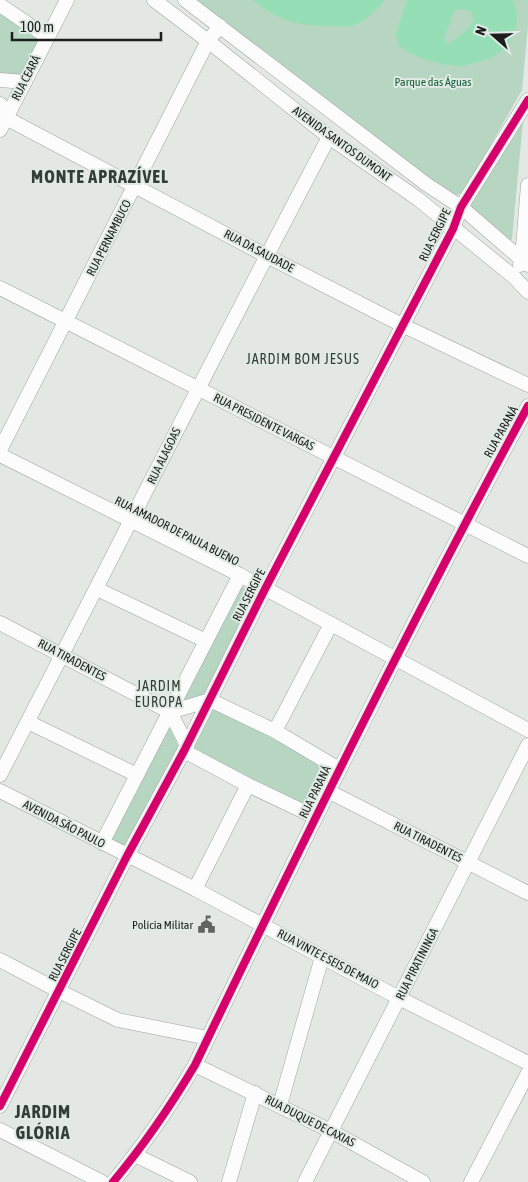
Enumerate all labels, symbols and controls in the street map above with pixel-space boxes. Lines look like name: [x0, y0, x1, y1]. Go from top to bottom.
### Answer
scale bar: [12, 10, 161, 42]
north arrow: [468, 10, 518, 60]
text: 100 m: [20, 18, 54, 35]
text: N: [472, 24, 490, 37]
street label: RUA CEARÁ: [9, 53, 43, 103]
park label: Parque das Águas: [394, 75, 472, 89]
street label: AVENIDA SANTOS DUMONT: [290, 103, 395, 185]
district label: MONTE APRAZÍVEL: [31, 166, 169, 187]
street label: RUA PERNAMBUCO: [84, 198, 134, 278]
street label: RUA SERGIPE: [416, 206, 454, 264]
street label: RUA DA SAUDADE: [222, 227, 296, 275]
district label: JARDIM BOM JESUS: [246, 351, 360, 367]
street label: RUA PRESIDENTE VARGAS: [211, 390, 317, 454]
street label: RUA PARANÁ: [481, 404, 521, 460]
street label: RUA ALAGOAS: [144, 425, 184, 487]
street label: RUA AMADOR DE PAULA BUENO: [112, 493, 242, 569]
street label: RUA SERGIPE: [230, 566, 268, 624]
street label: RUA TIRADENTES: [36, 636, 108, 684]
district label: JARDIM EUROPA: [135, 678, 183, 710]
street label: RUA PARANÁ: [296, 763, 334, 821]
street label: AVENIDA SÃO PAULO: [21, 797, 107, 851]
street label: RUA TIRADENTES: [391, 819, 465, 865]
public building icon: Polícia Militar: [197, 915, 217, 935]
place label: Polícia Militar: [132, 918, 193, 932]
street label: RUA SERGIPE: [46, 926, 84, 984]
street label: RUA VINTE E SEIS DE MAIO: [275, 926, 381, 992]
street label: RUA PIRATININGA: [393, 926, 441, 1002]
street label: RUA DUQUE DE CAXIAS: [263, 1092, 357, 1150]
district label: JARDIM GLÓRIA: [14, 1101, 71, 1143]

